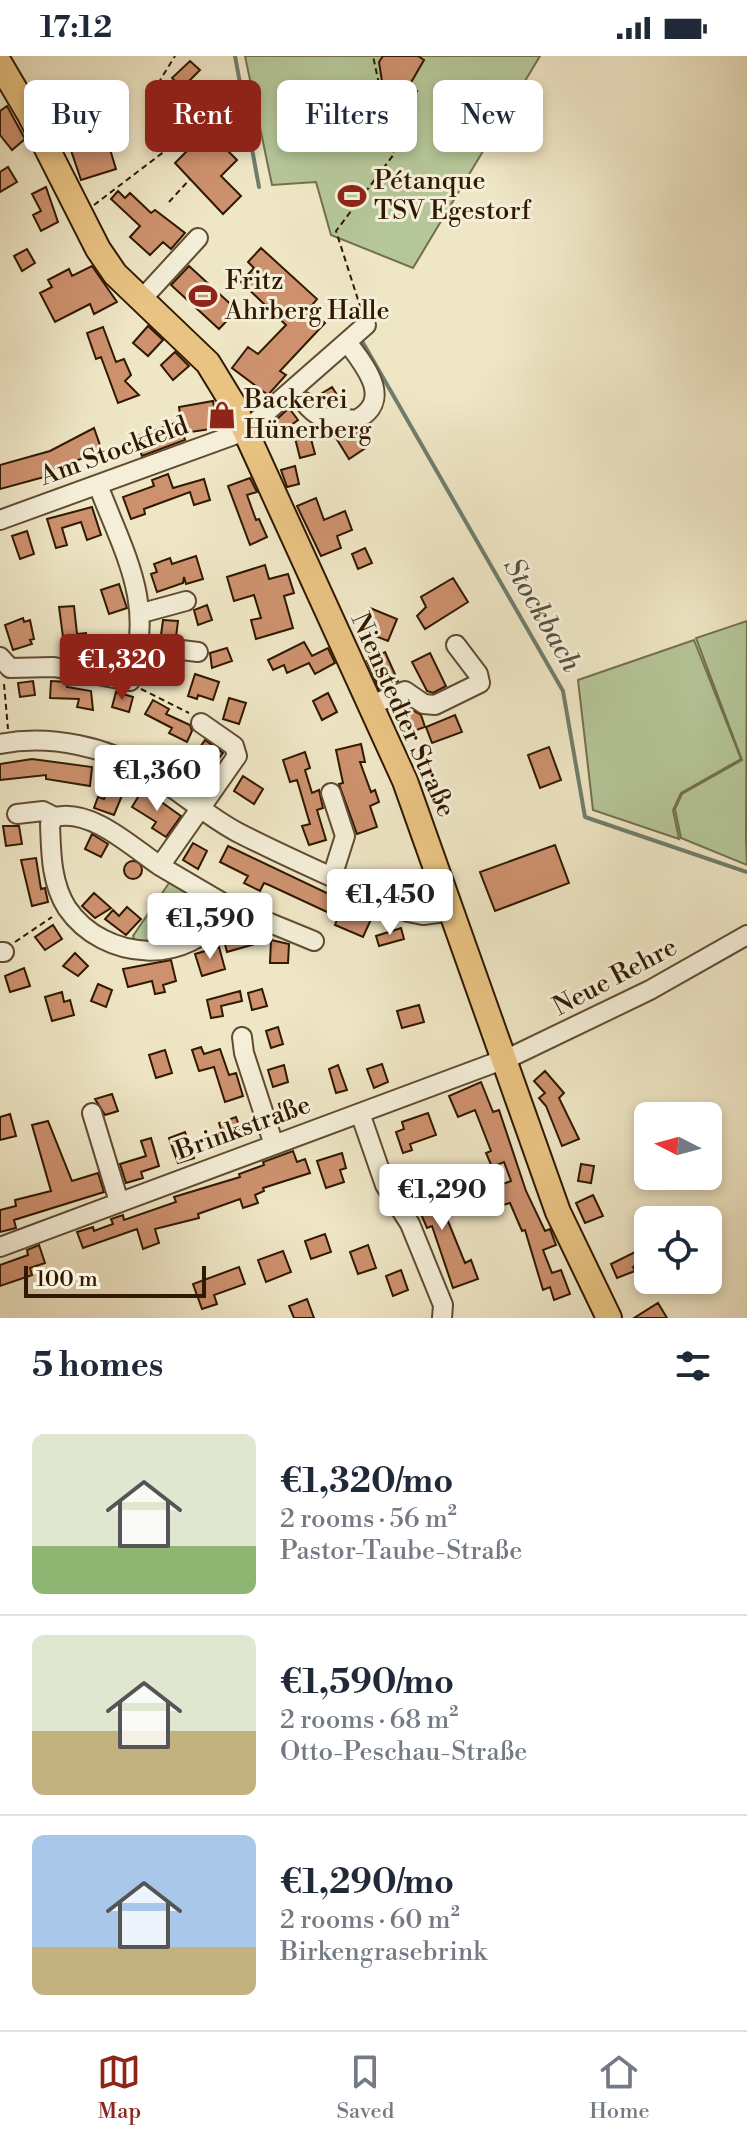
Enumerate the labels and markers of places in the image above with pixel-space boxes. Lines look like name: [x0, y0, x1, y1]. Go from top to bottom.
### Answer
place label: Pétanque TSV Egestorf: [374, 165, 532, 227]
sports icon: Pétanque TSV Egestorf: [337, 181, 367, 211]
place label: Fritz Ahrberg Halle: [224, 265, 390, 327]
sports icon: Fritz Ahrberg Halle: [188, 281, 218, 311]
place label: Backerei Hünerberg: [243, 384, 372, 446]
shop icon: Backerei Hünerberg: [207, 400, 237, 430]
pin: €1,320: [57, 634, 187, 702]
pin: €1,360: [92, 745, 222, 813]
pin: €1,450: [325, 869, 455, 937]
pin: €1,590: [145, 893, 275, 961]
pin: €1,290: [377, 1164, 507, 1232]

